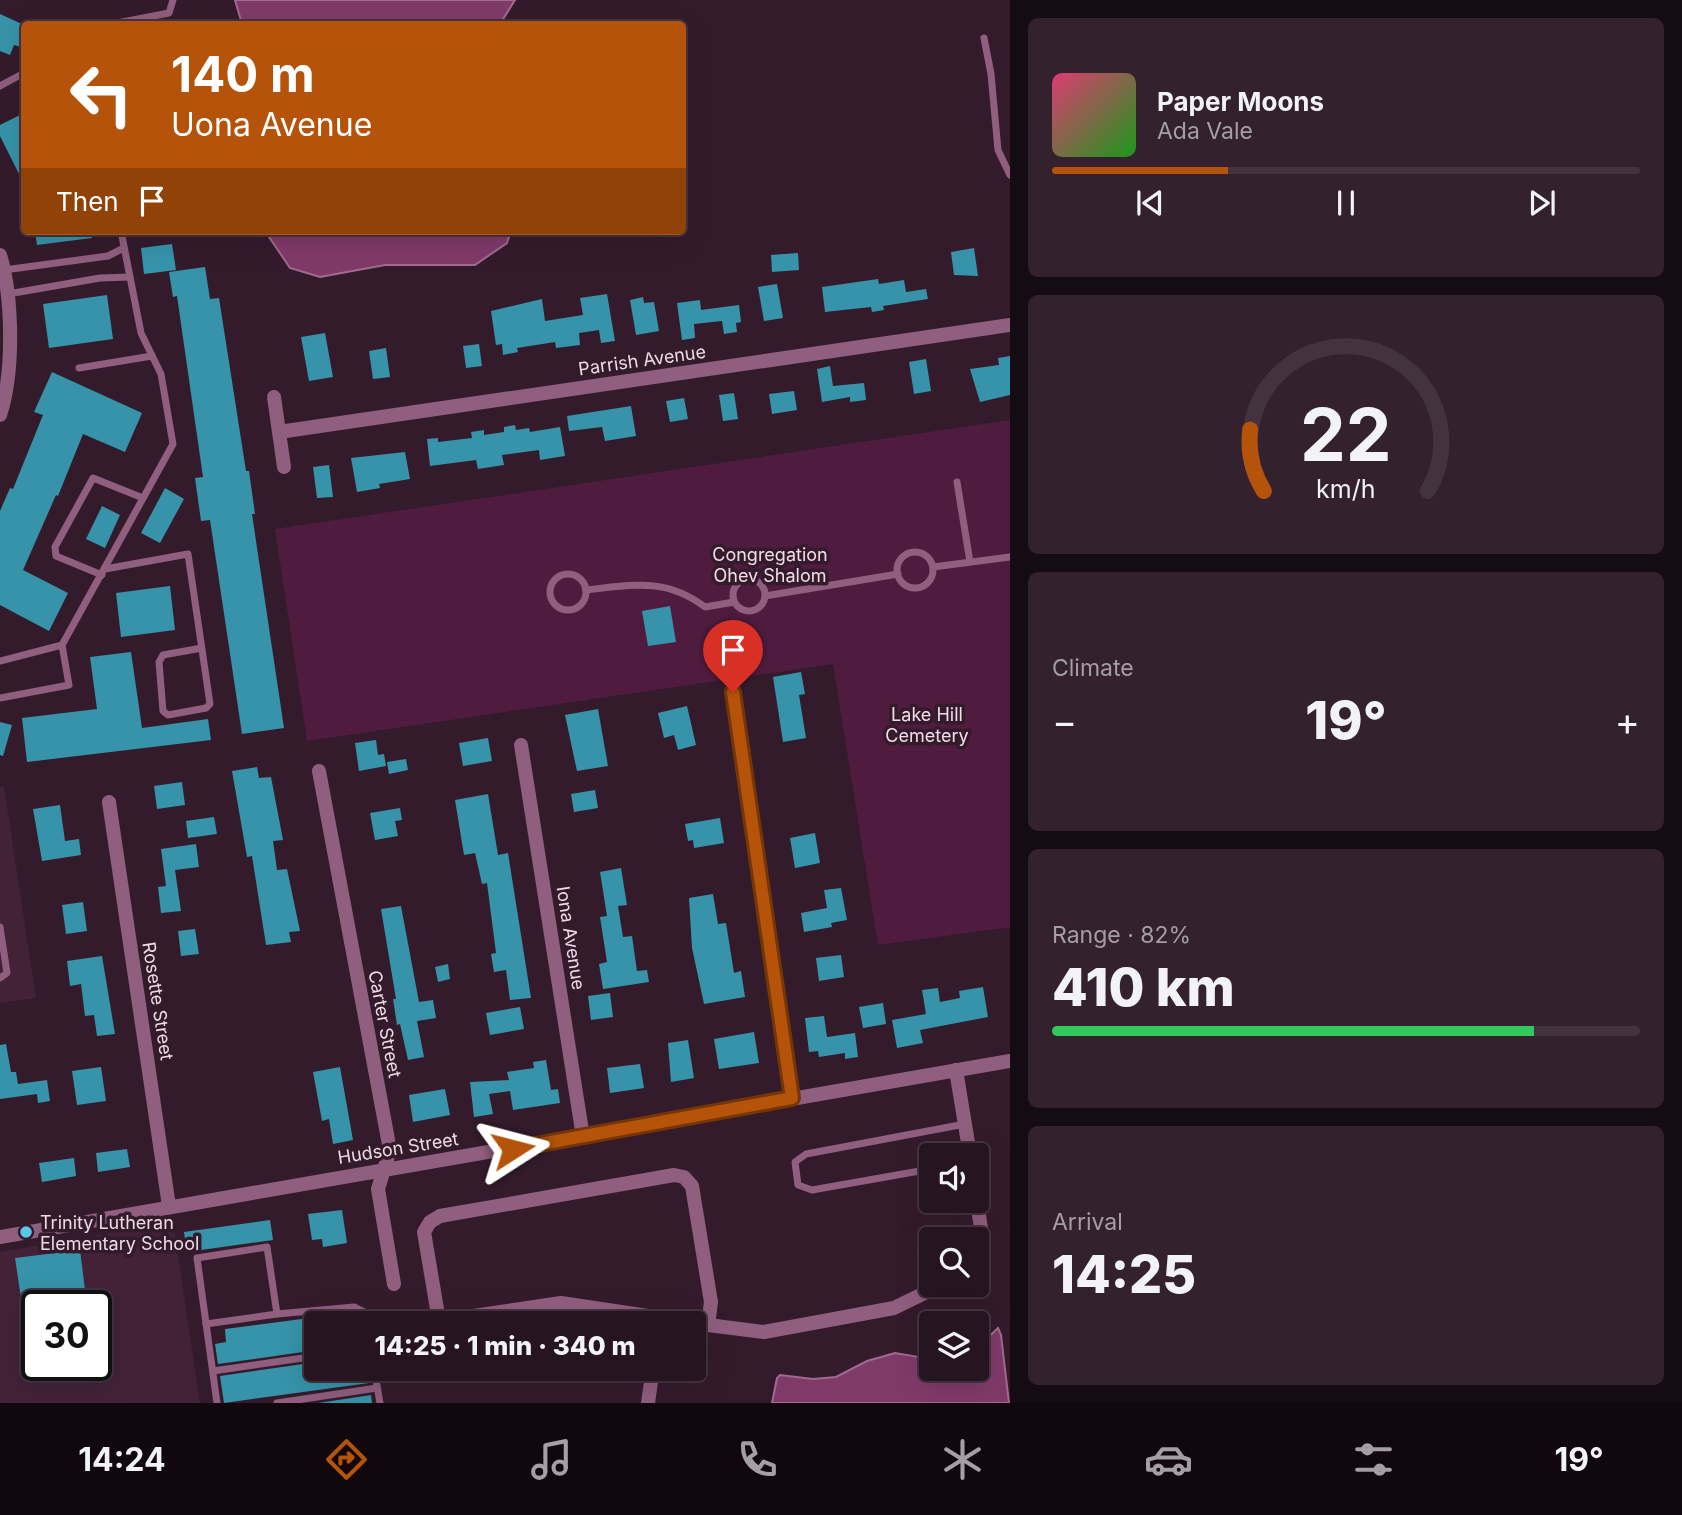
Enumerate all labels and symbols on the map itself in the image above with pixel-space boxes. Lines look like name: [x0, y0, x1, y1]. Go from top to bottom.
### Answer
street label: Parrish Avenue: [577, 341, 707, 379]
park label: Congregation Ohev Shalom: [712, 544, 828, 586]
pin: [703, 620, 763, 692]
park label: Lake Hill Cemetery: [885, 704, 969, 746]
street label: Iona Avenue: [552, 885, 590, 991]
street label: Rosette Street: [138, 940, 178, 1062]
street label: Carter Street: [364, 968, 406, 1080]
position arrow: [476, 1112, 550, 1186]
street label: Hudson Street: [336, 1128, 460, 1168]
place label: Trinity Lutheran Elementary School: [40, 1212, 199, 1254]
marker: Trinity Lutheran Elementary School: [18, 1224, 34, 1240]
speed limit sign: 30: [21, 1290, 112, 1381]

